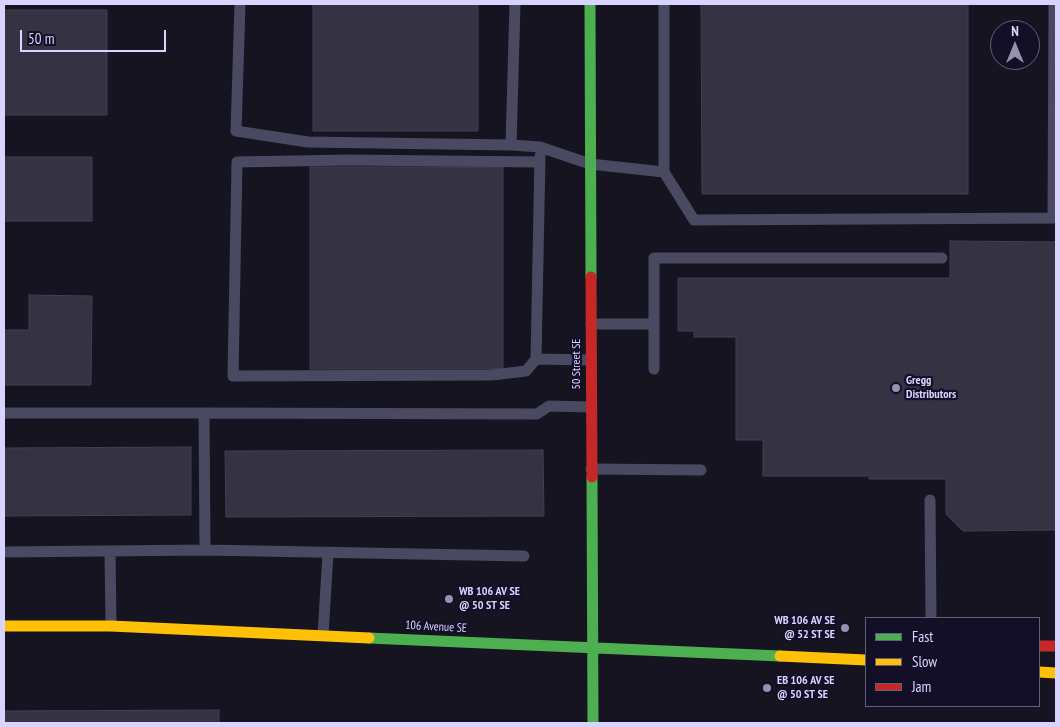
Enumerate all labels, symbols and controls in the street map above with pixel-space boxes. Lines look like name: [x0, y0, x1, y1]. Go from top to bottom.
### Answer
scale bar: [22, 20, 169, 52]
north arrow: [990, 20, 1040, 70]
text: N: [1011, 22, 1019, 40]
text: 50 m: [28, 29, 54, 48]
street label: 50 Street SE: [570, 338, 584, 390]
place label: Gregg Distributors: [906, 374, 956, 402]
marker: Gregg Distributors: [890, 382, 902, 394]
place label: WB 106 AV SE @ 50 ST SE: [459, 585, 520, 613]
marker: WB 106 AV SE @ 50 ST SE: [443, 593, 455, 605]
place label: WB 106 AV SE @ 52 ST SE: [774, 614, 835, 642]
legend: [865, 617, 1040, 707]
street label: 106 Avenue SE: [405, 618, 467, 636]
marker: WB 106 AV SE @ 52 ST SE: [839, 622, 851, 634]
text: Fast: [912, 627, 933, 646]
text: Slow: [912, 652, 937, 671]
place label: EB 106 AV SE @ 50 ST SE: [777, 674, 834, 702]
text: Jam: [912, 677, 931, 696]
marker: EB 106 AV SE @ 50 ST SE: [761, 682, 773, 694]

